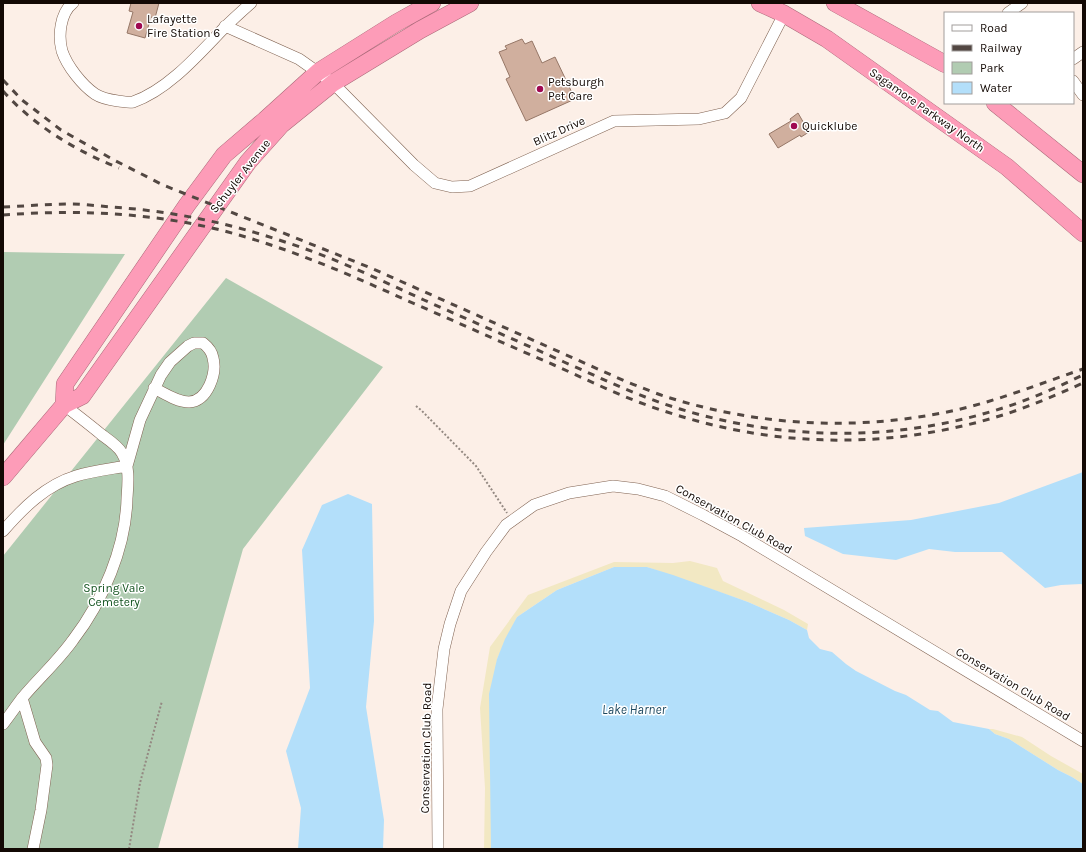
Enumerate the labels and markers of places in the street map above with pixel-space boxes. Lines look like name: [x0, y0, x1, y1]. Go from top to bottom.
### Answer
place label: Lafayette Fire Station 6: [147, 12, 220, 40]
marker: Lafayette Fire Station 6: [134, 21, 144, 31]
place label: Petsburgh Pet Care: [548, 75, 604, 103]
marker: Petsburgh Pet Care: [535, 84, 545, 94]
place label: Quicklube: [802, 119, 858, 133]
marker: Quicklube: [789, 121, 799, 131]

